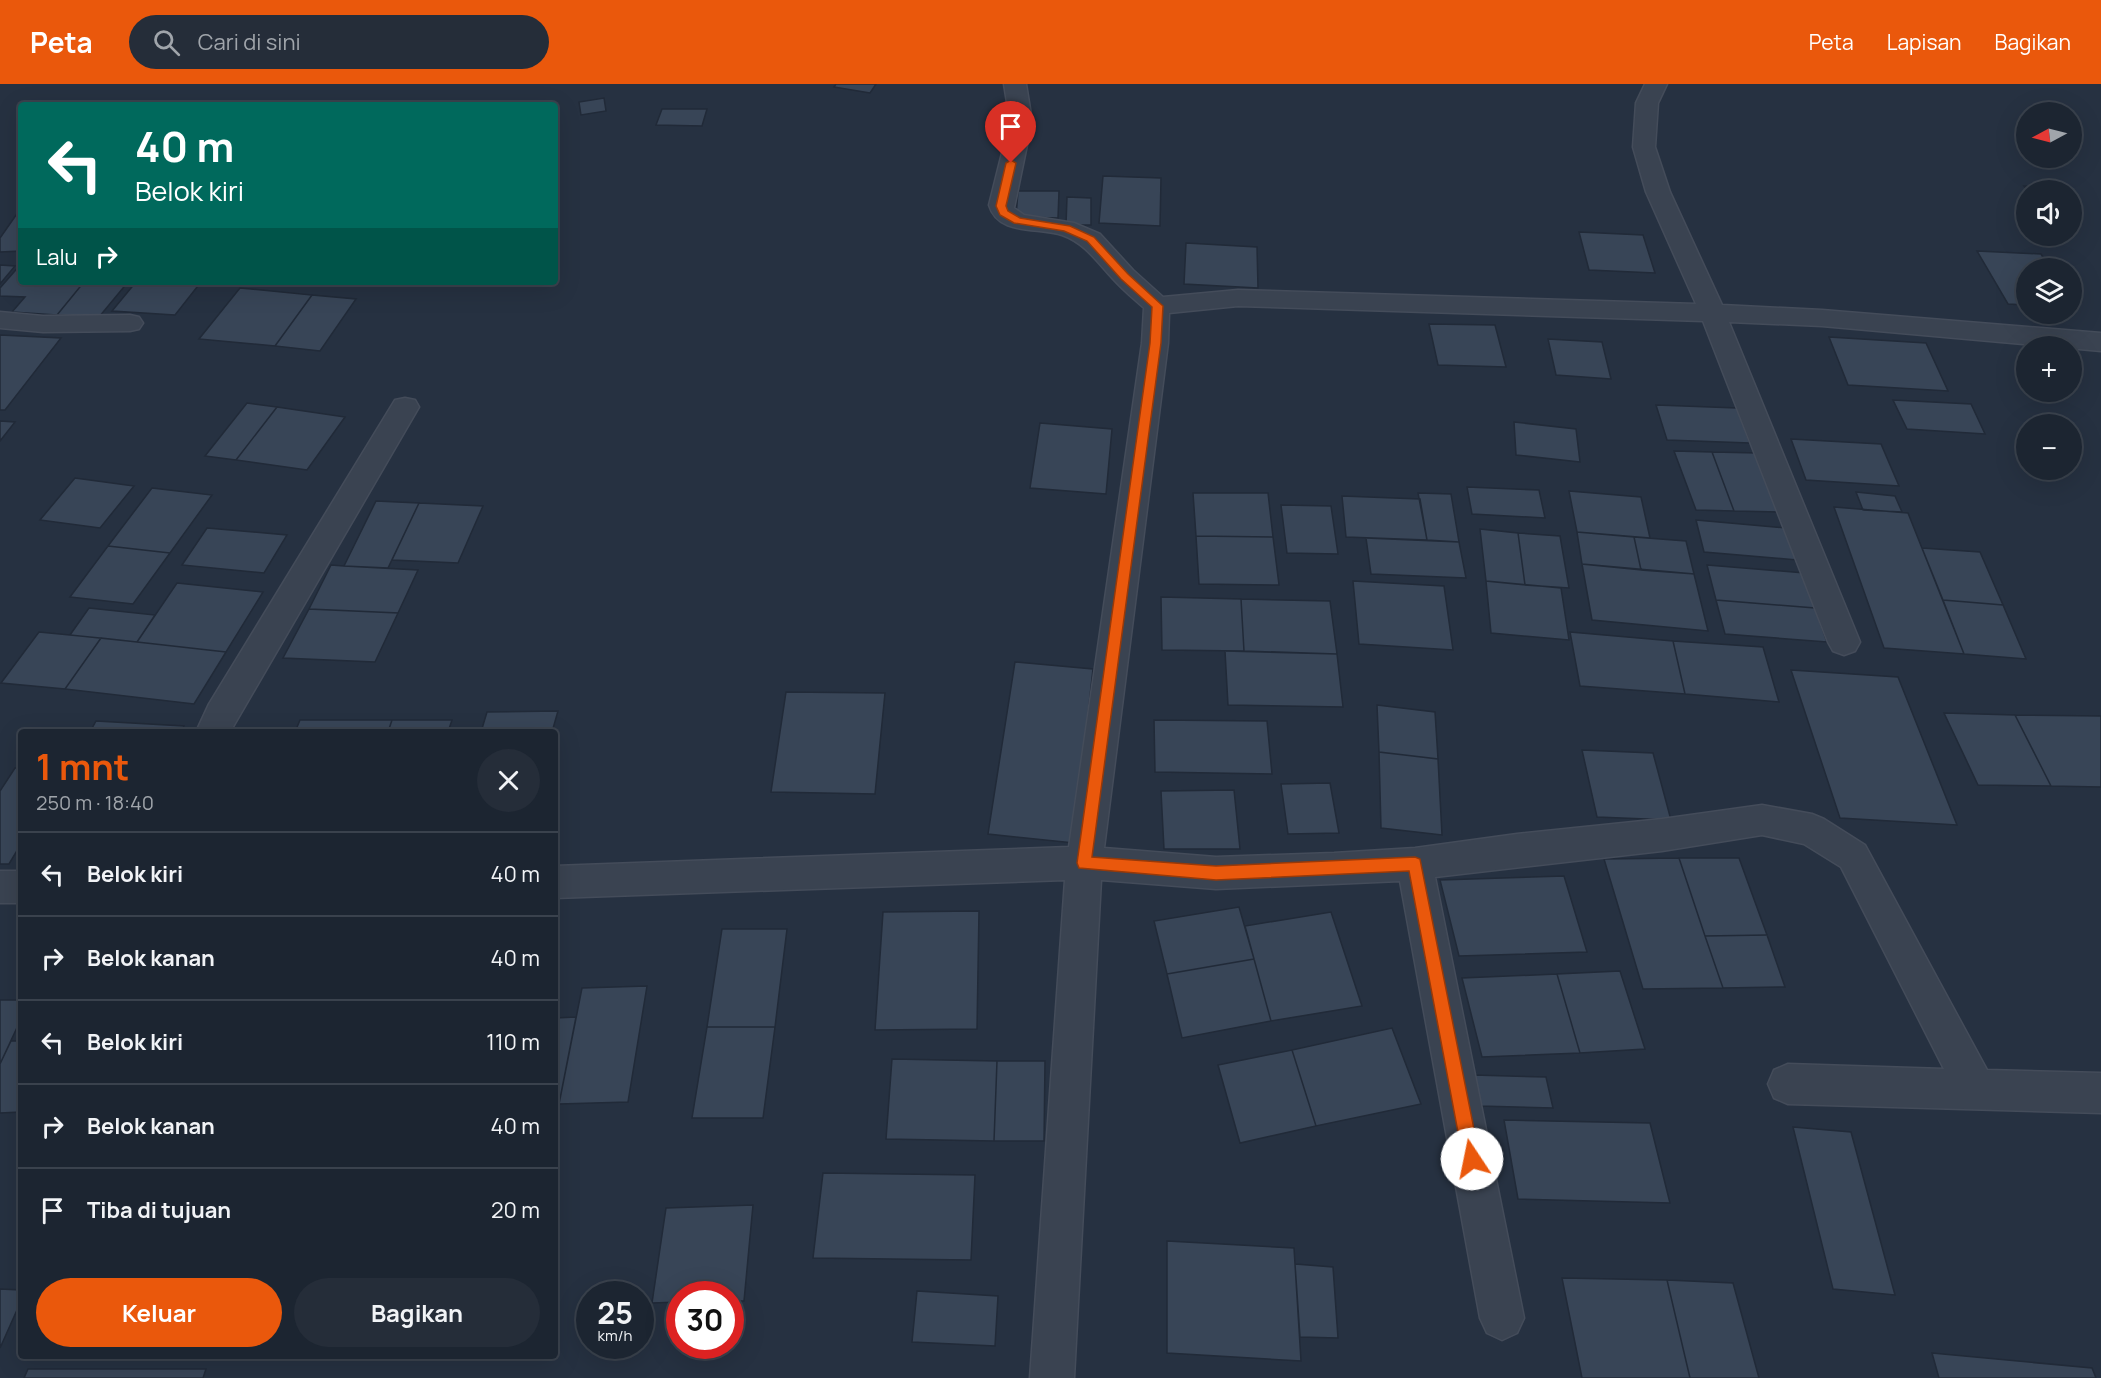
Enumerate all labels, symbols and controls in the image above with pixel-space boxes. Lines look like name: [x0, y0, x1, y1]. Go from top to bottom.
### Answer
search box: [129, 15, 549, 69]
text: Peta: [30, 23, 93, 61]
icon: search: [150, 26, 183, 59]
text: Cari di sini: [198, 27, 301, 57]
text: Peta: [1809, 28, 1854, 56]
text: Lapisan: [1887, 28, 1962, 56]
text: Bagikan: [1995, 28, 2071, 56]
pin: [985, 101, 1036, 163]
north arrow: [2016, 102, 2082, 168]
map controls: [2016, 102, 2082, 480]
icon: arrive: [994, 110, 1027, 143]
text: 40 m: [135, 117, 234, 175]
icon: left: [36, 126, 114, 204]
text: Belok kiri: [135, 172, 244, 209]
button: sound: [2016, 180, 2082, 246]
icon: right: [90, 240, 123, 273]
text: Lalu: [36, 242, 78, 272]
button: layers: [2016, 258, 2082, 324]
button: +: [2016, 336, 2082, 402]
button: −: [2016, 414, 2082, 480]
text: 1 mnt: [36, 742, 129, 791]
button: close: [477, 749, 540, 812]
text: 250 m · 18:40: [36, 789, 154, 816]
icon: left: [36, 858, 69, 891]
text: Belok kiri: [87, 859, 183, 889]
text: 40 m: [491, 859, 540, 889]
icon: right: [36, 942, 69, 975]
text: Belok kanan: [87, 943, 215, 973]
text: 40 m: [491, 943, 540, 973]
icon: left: [36, 1026, 69, 1059]
text: Belok kiri: [87, 1027, 183, 1057]
text: 110 m: [486, 1027, 540, 1057]
icon: right: [36, 1110, 69, 1143]
text: Belok kanan: [87, 1111, 215, 1141]
text: 40 m: [491, 1111, 540, 1141]
position arrow: [1440, 1127, 1504, 1191]
icon: arrive: [36, 1194, 69, 1227]
text: Tiba di tujuan: [87, 1195, 231, 1225]
text: 20 m: [491, 1195, 540, 1225]
button: Keluar: [36, 1278, 282, 1347]
button: Bagikan: [294, 1278, 540, 1347]
speed limit sign: 30: [666, 1281, 744, 1359]
text: 25: [597, 1292, 633, 1333]
text: km/h: [598, 1325, 632, 1346]

